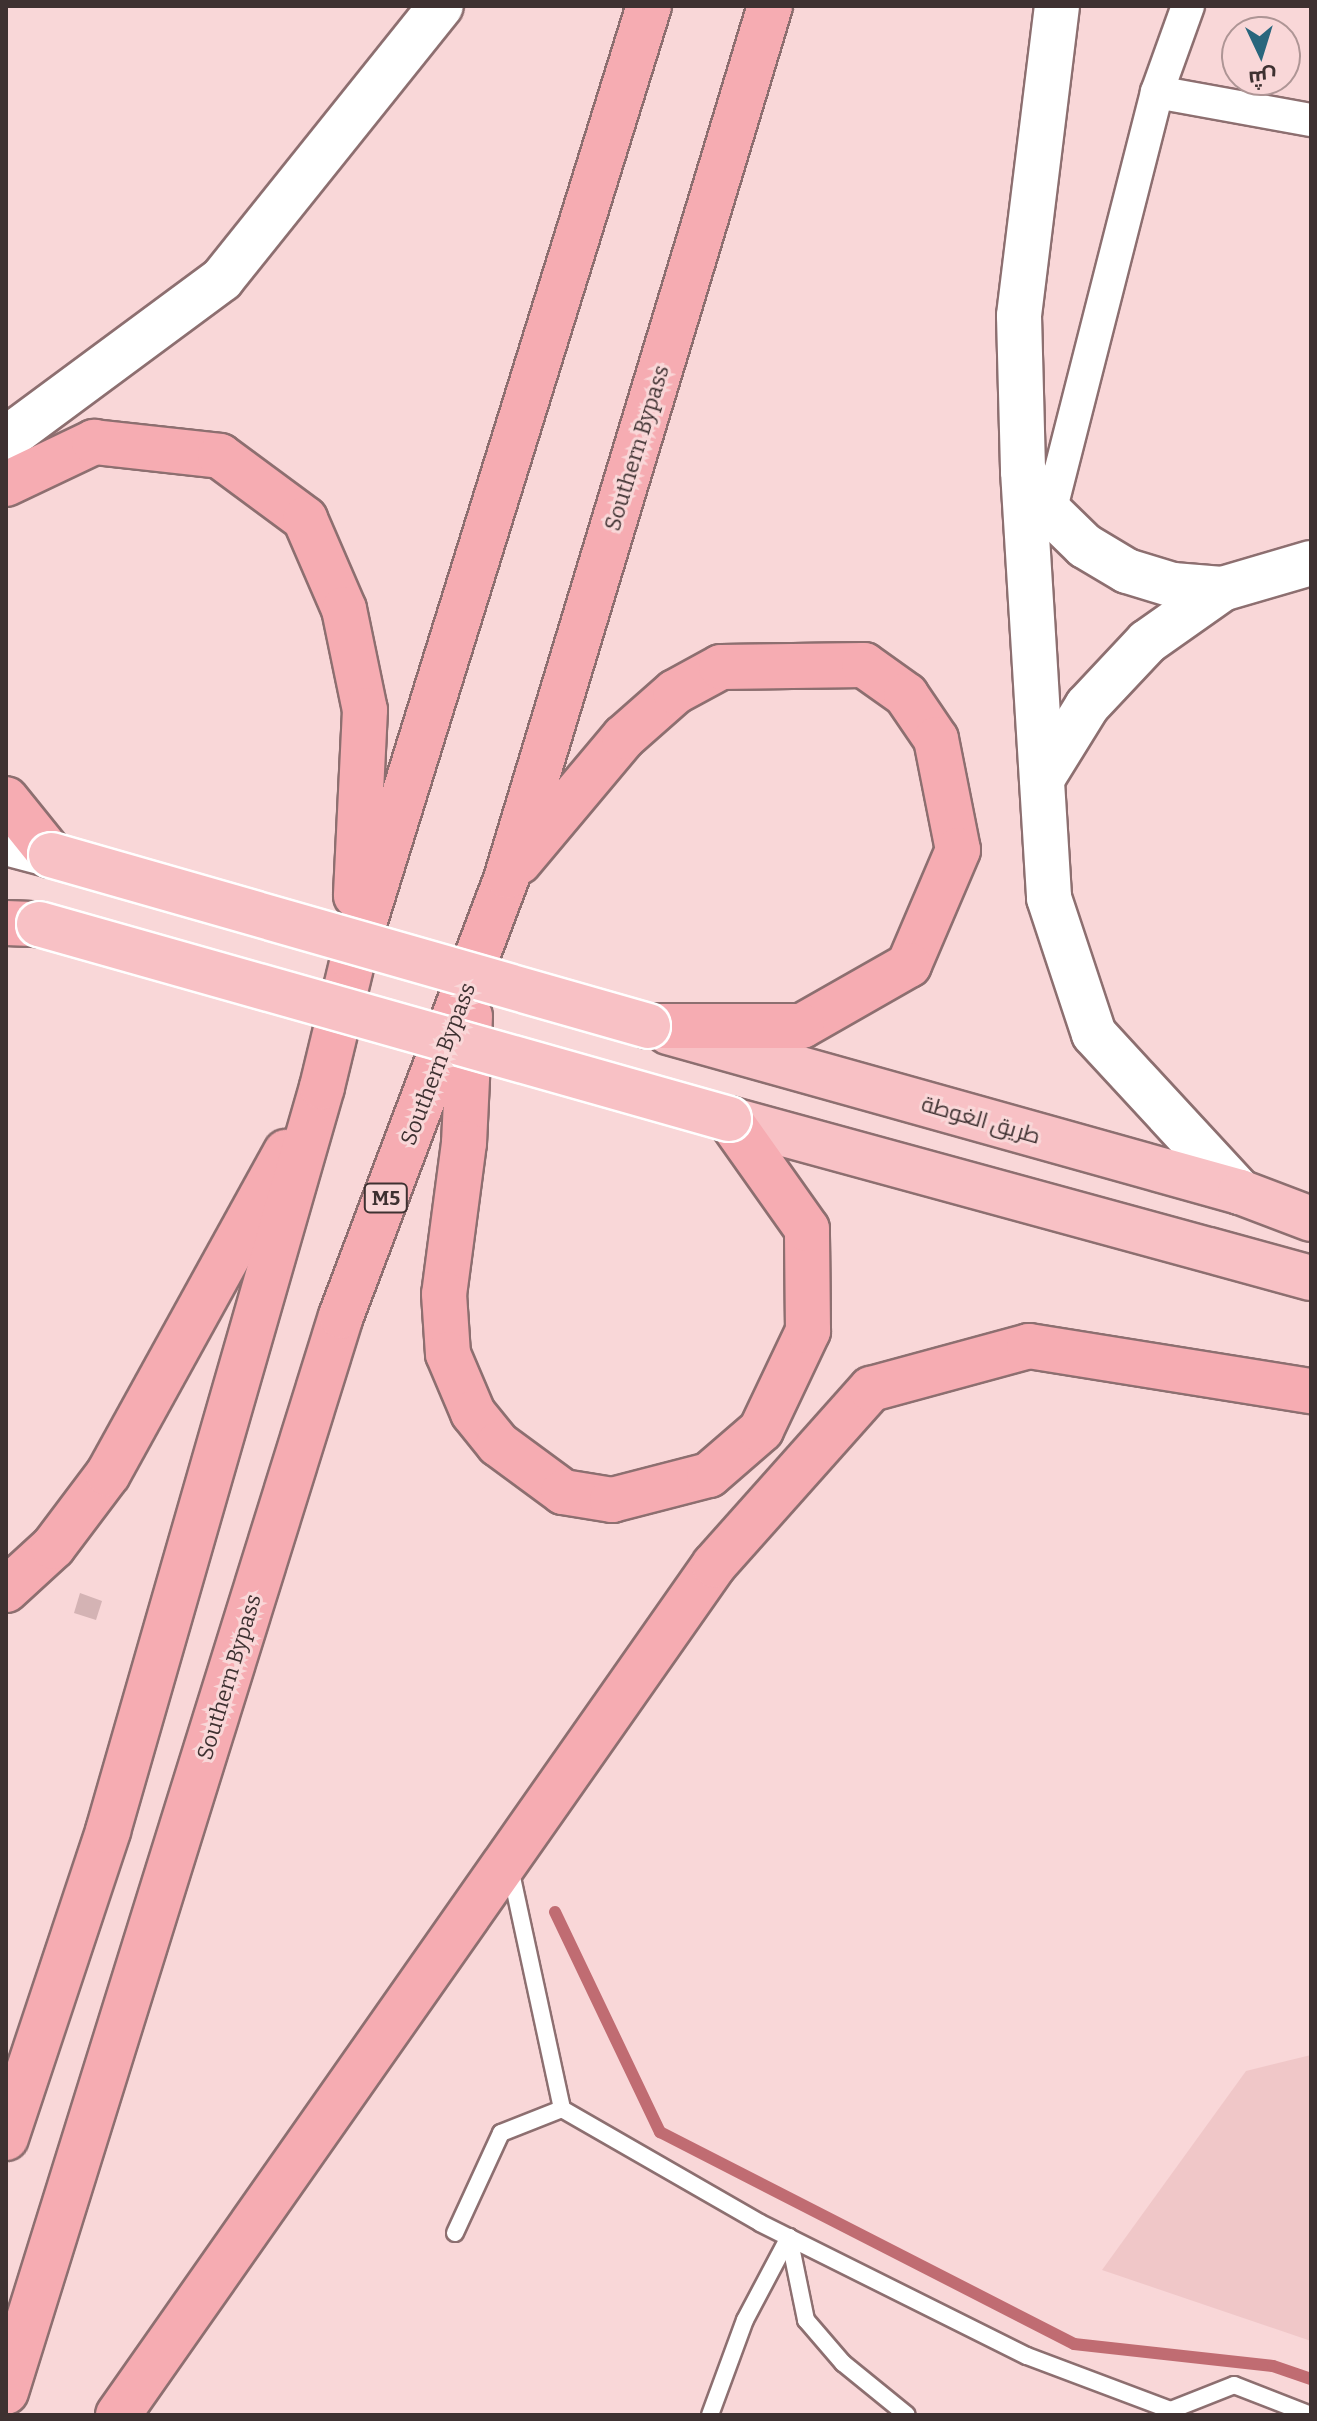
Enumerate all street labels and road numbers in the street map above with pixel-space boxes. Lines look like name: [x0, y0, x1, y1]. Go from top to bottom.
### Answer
street label: Southern Bypass: [599, 362, 675, 534]
street label: Southern Bypass: [395, 979, 481, 1149]
street label: طريق الغوطة: [919, 1090, 1043, 1150]
road number: M5: [362, 1182, 410, 1214]
street label: Southern Bypass: [191, 1591, 267, 1763]

